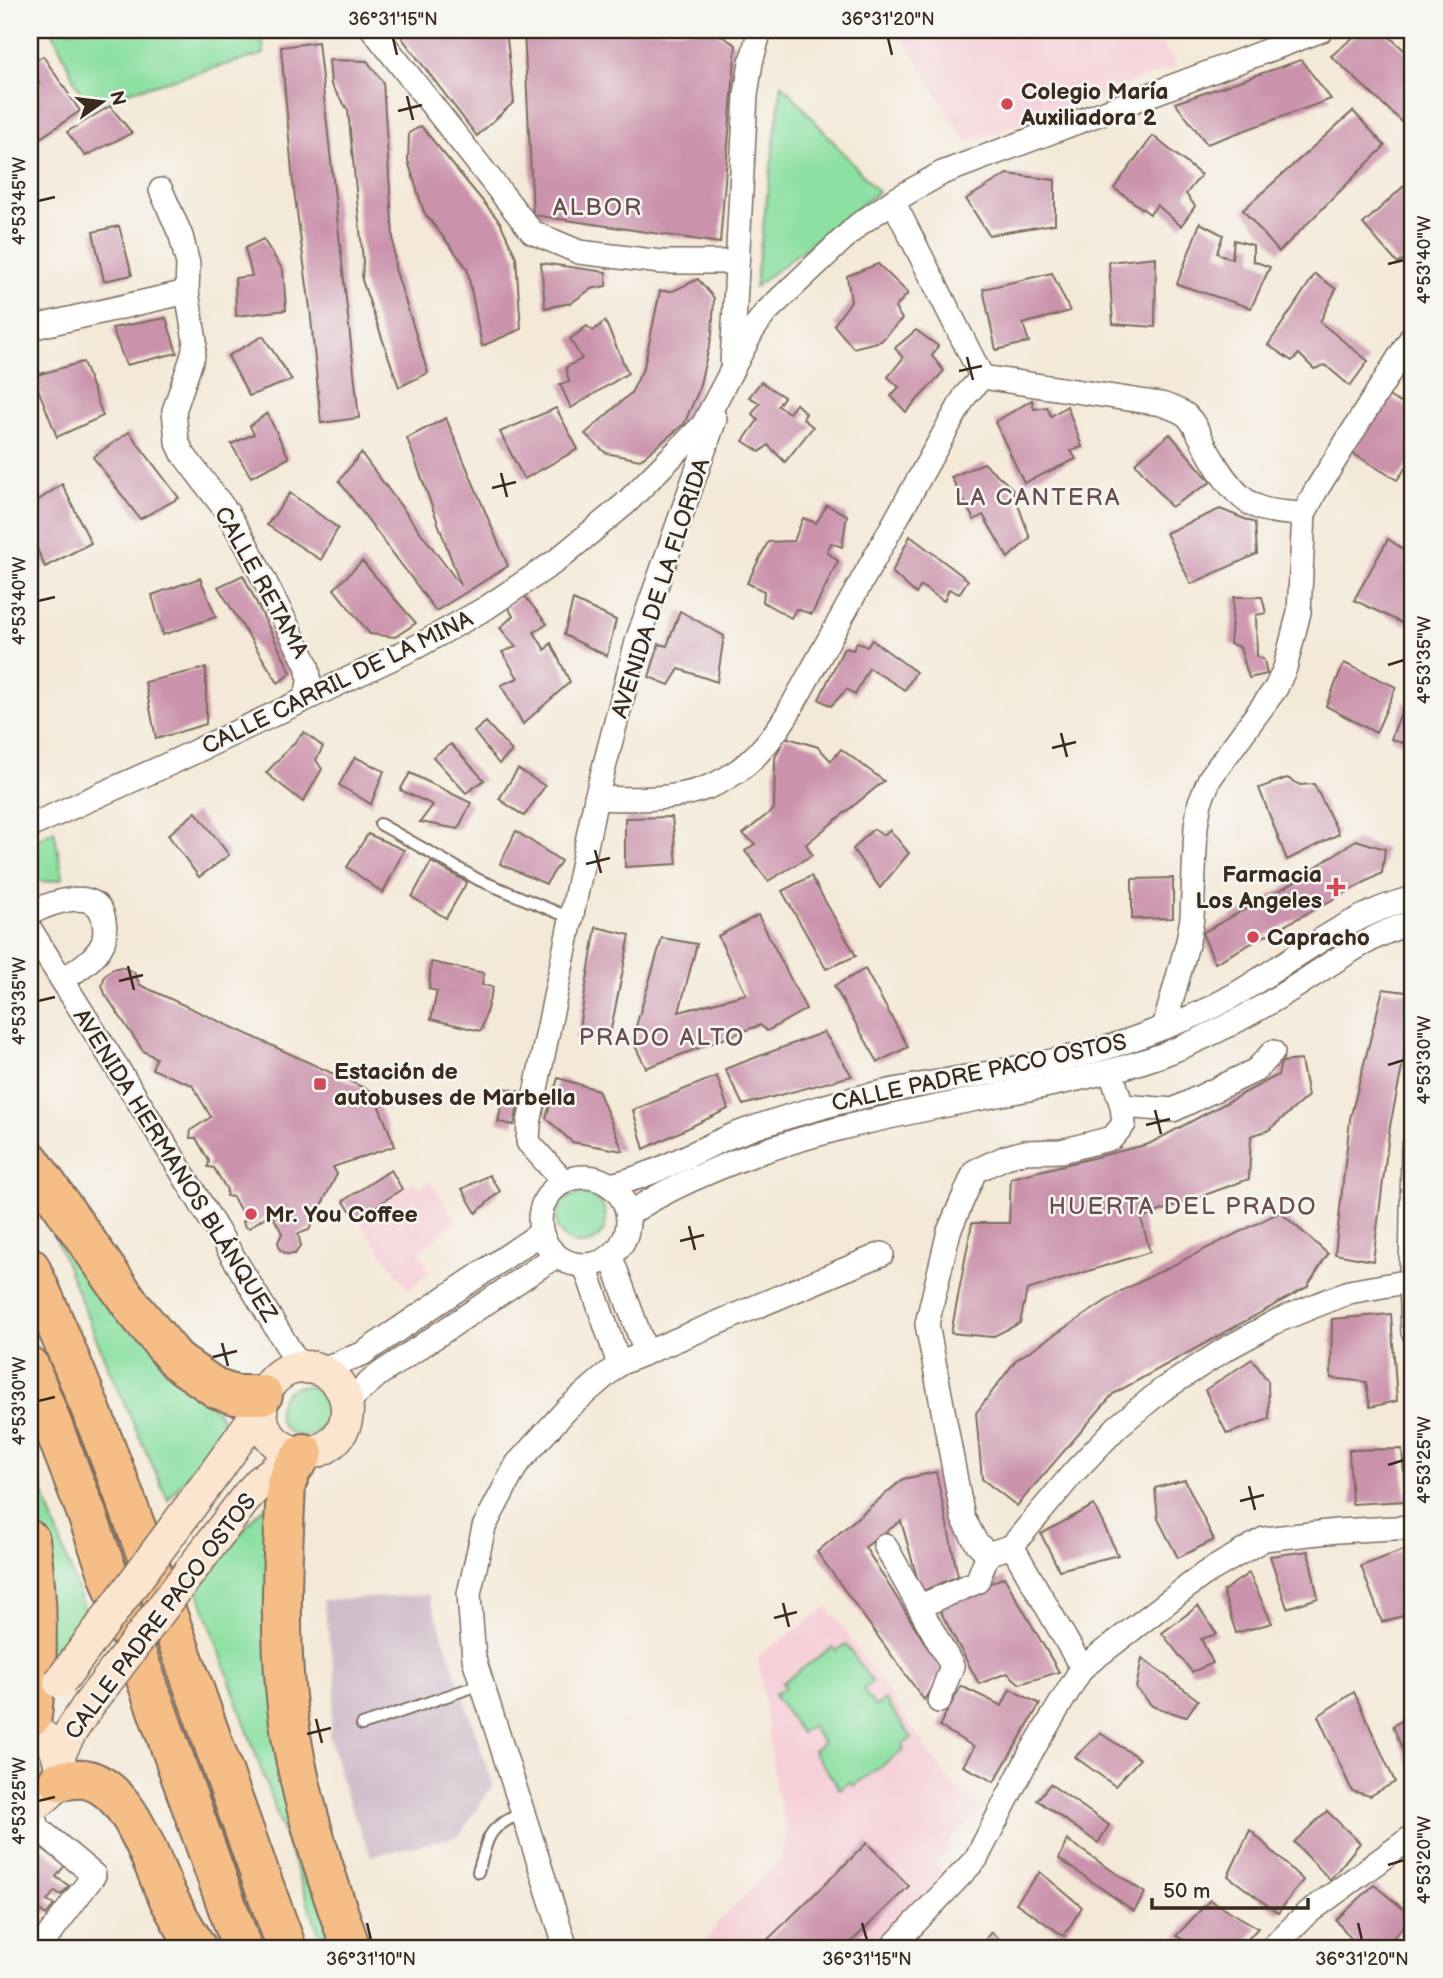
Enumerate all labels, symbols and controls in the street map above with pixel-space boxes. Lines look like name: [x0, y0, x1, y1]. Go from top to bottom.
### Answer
text: 36°31'15"N: [348, 9, 438, 30]
text: 36°31'20"N: [841, 9, 935, 30]
north arrow: [66, 66, 136, 136]
place label: Colegio María Auxiliadora 2: [1020, 78, 1169, 132]
text: N: [104, 89, 130, 108]
marker: Colegio María Auxiliadora 2: [999, 96, 1015, 112]
text: 4°53'45"W: [9, 156, 30, 245]
district label: ALBOR: [553, 193, 643, 222]
text: 4°53'40"W: [1414, 215, 1435, 304]
street label: AVENIDA DE LA FLORIDA: [606, 454, 716, 722]
district label: LA CANTERA: [955, 483, 1121, 512]
street label: CALLE RETAMA: [208, 502, 315, 664]
text: 4°53'40"W: [9, 556, 30, 645]
street label: CALLE CARRIL DE LA MINA: [197, 605, 478, 761]
text: 4°53'35"W: [1414, 615, 1435, 704]
place label: Farmacia Los Angeles: [1195, 861, 1322, 915]
marker: Farmacia Los Angeles: [1328, 879, 1344, 895]
place label: Capracho: [1267, 924, 1370, 952]
marker: Capracho: [1245, 929, 1261, 945]
text: 4°53'35"W: [9, 956, 30, 1045]
street label: AVENIDA HERMANOS BLÁNQUEZ: [67, 1004, 284, 1328]
text: 4°53'30"W: [1414, 1015, 1435, 1104]
district label: PRADO ALTO: [579, 1023, 745, 1052]
street label: CALLE PADRE PACO OSTOS: [829, 1028, 1129, 1118]
place label: Estación de autobuses de Marbella: [334, 1058, 576, 1112]
marker: Estación de autobuses de Marbella: [312, 1076, 328, 1092]
district label: HUERTA DEL PRADO: [1048, 1192, 1318, 1221]
place label: Mr. You Coffee: [265, 1201, 418, 1229]
marker: Mr. You Coffee: [243, 1206, 259, 1222]
text: 4°53'30"W: [9, 1356, 30, 1445]
text: 4°53'25"W: [1414, 1415, 1435, 1504]
street label: CALLE PADRE PACO OSTOS: [59, 1488, 262, 1745]
text: 4°53'25"W: [9, 1756, 30, 1845]
text: 4°53'20"W: [1414, 1815, 1435, 1904]
scale bar: [1152, 1866, 1308, 1910]
text: 50 m: [1163, 1879, 1210, 1904]
text: 36°31'10"N: [326, 1949, 416, 1970]
text: 36°31'15"N: [822, 1949, 912, 1970]
text: 36°31'20"N: [1315, 1949, 1409, 1970]

